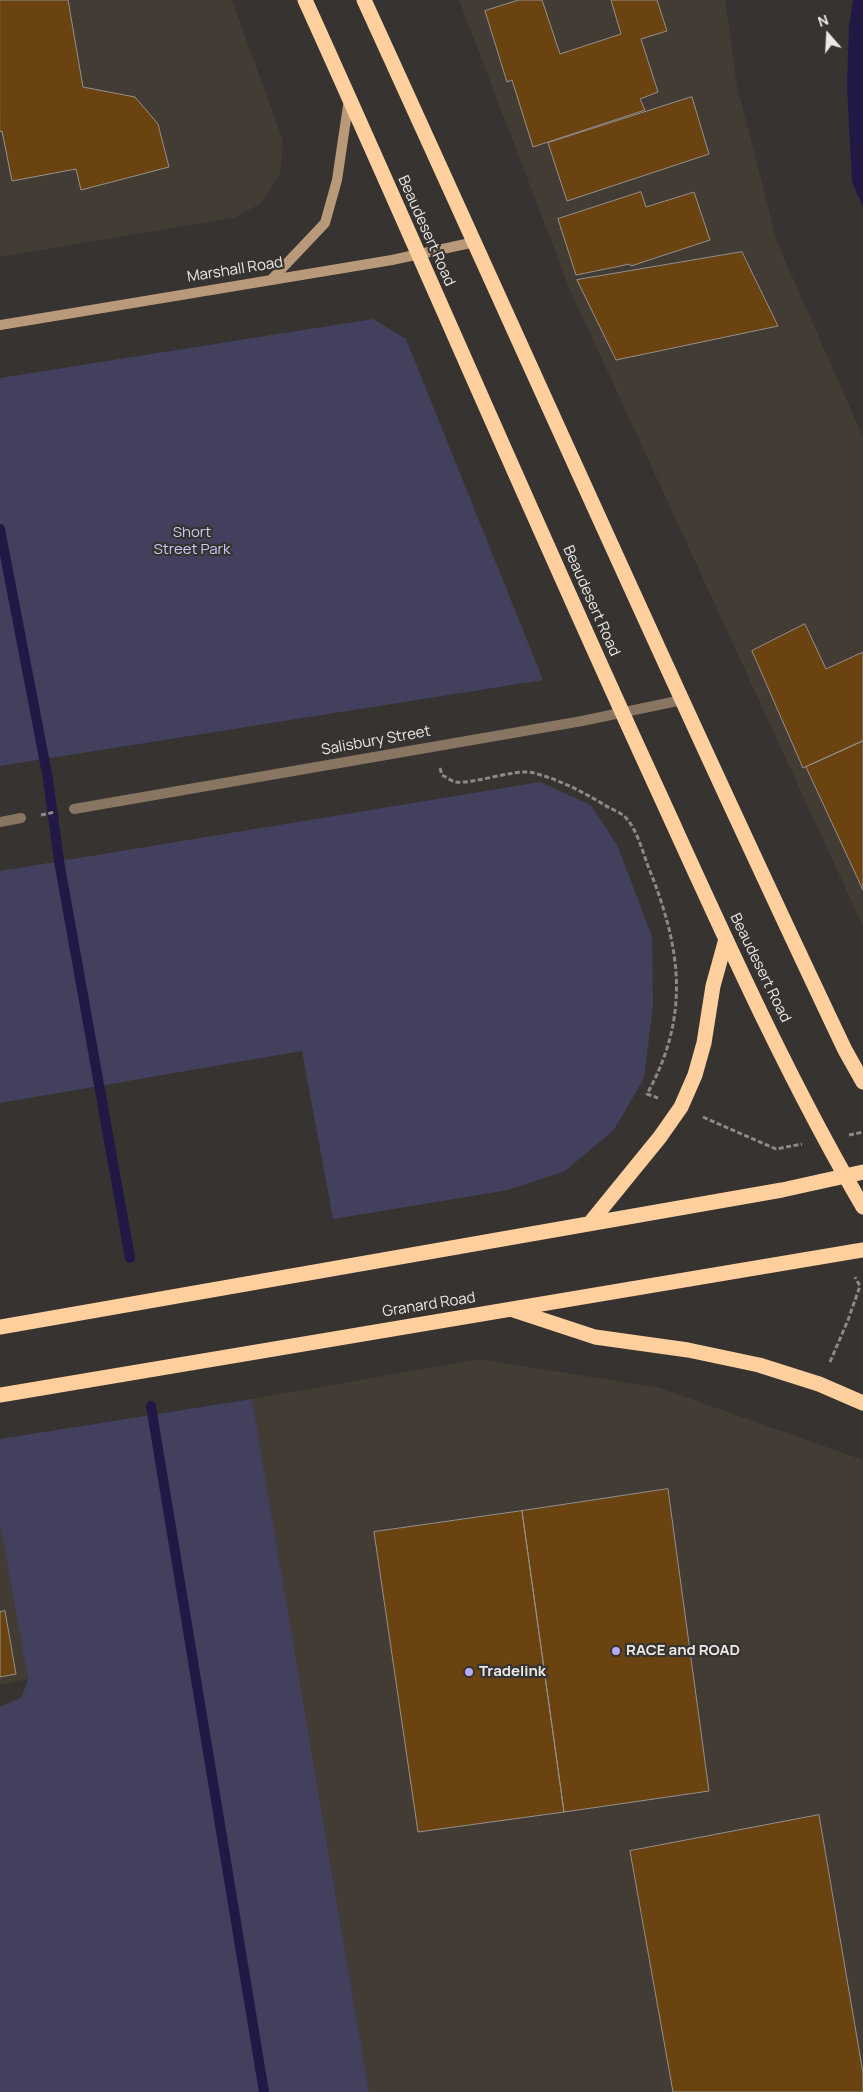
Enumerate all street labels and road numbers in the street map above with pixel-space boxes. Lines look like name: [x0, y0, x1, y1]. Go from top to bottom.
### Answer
street label: Beaudesert Road: [394, 173, 458, 289]
street label: Marshall Road: [186, 254, 284, 286]
street label: Beaudesert Road: [559, 543, 623, 659]
street label: Salisbury Street: [320, 723, 432, 759]
street label: Beaudesert Road: [726, 910, 794, 1026]
street label: Granard Road: [381, 1289, 477, 1321]

